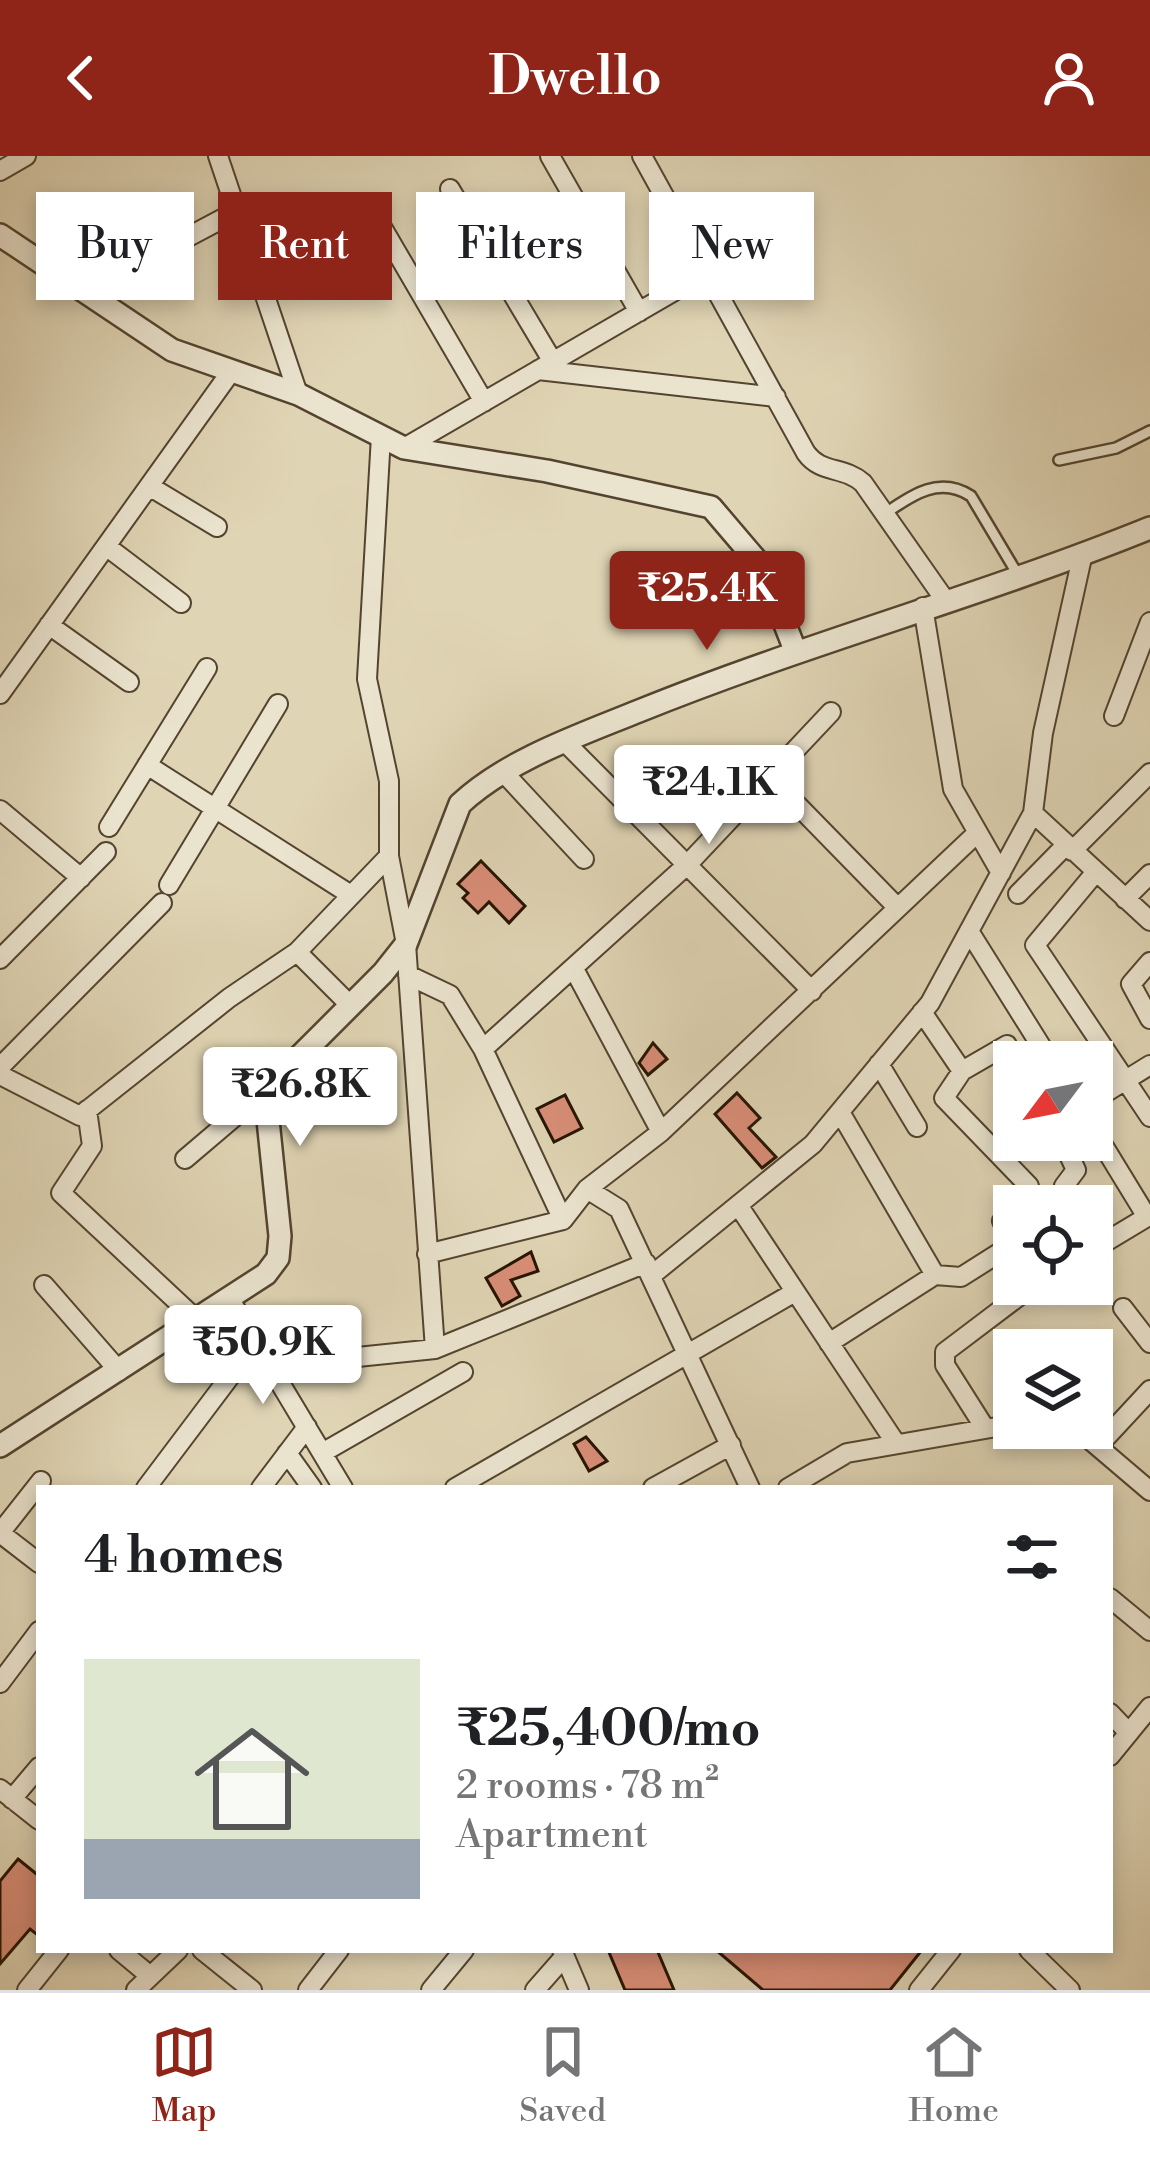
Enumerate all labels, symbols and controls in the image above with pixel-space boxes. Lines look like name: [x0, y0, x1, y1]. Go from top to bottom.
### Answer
text: Dwello: [488, 44, 662, 112]
icon: back: [48, 45, 114, 111]
icon: person: [1036, 45, 1102, 111]
chip: Buy: [36, 192, 194, 300]
chip: Rent: [218, 192, 392, 300]
chip: Filters: [416, 192, 625, 300]
chip: New: [649, 192, 814, 300]
pin: ₹25.4K: [609, 551, 805, 653]
text: ₹25.4K: [637, 565, 777, 614]
pin: ₹24.1K: [611, 745, 807, 847]
text: ₹24.1K: [641, 759, 777, 808]
north arrow: [993, 1041, 1113, 1161]
map controls: [993, 1041, 1113, 1449]
pin: ₹26.8K: [202, 1047, 398, 1149]
text: ₹26.8K: [230, 1061, 370, 1110]
button: locate: [993, 1185, 1113, 1305]
pin: ₹50.9K: [165, 1305, 361, 1407]
text: ₹50.9K: [192, 1319, 334, 1368]
button: layers: [993, 1329, 1113, 1449]
icon: filters: [999, 1524, 1065, 1590]
text: 4 homes: [84, 1525, 284, 1589]
text: ₹25,400/mo: [456, 1698, 760, 1762]
icon: home: [180, 1707, 324, 1851]
text: 2 rooms · 78 m²: [456, 1762, 719, 1811]
text: Apartment: [456, 1811, 648, 1860]
tab: Map: [151, 2019, 217, 2132]
tab: Saved: [519, 2019, 606, 2132]
tab: Home: [908, 2019, 999, 2132]

